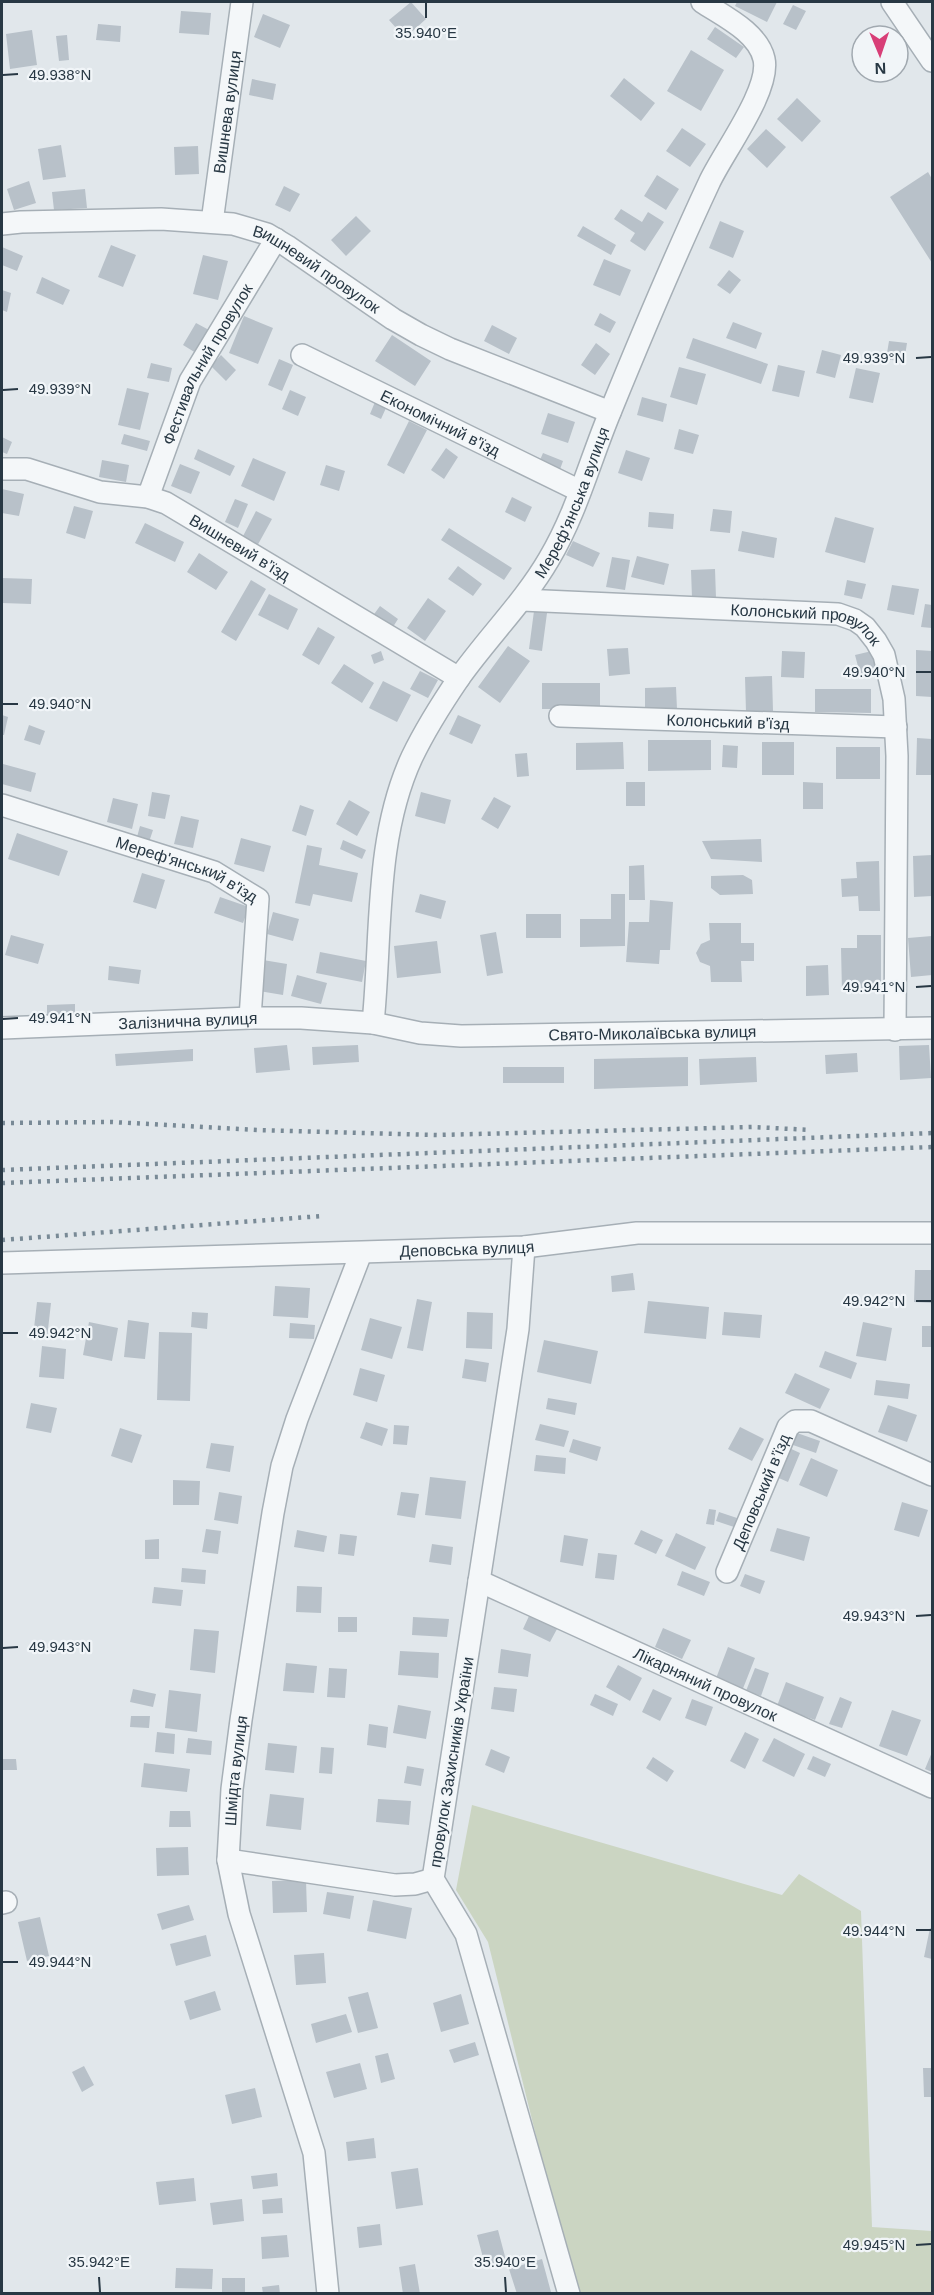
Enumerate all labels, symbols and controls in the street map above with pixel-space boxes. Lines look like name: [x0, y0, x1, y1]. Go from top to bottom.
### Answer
text: 35.940°E: [395, 24, 457, 41]
north arrow: [850, 24, 910, 84]
street label: Вишнева вулиця: [211, 50, 244, 175]
text: N: [874, 60, 887, 77]
text: 49.938°N: [29, 66, 91, 83]
street label: Вишневий провулок: [251, 222, 384, 317]
street label: Фестивальний провулок: [160, 280, 256, 447]
text: 49.939°N: [843, 349, 905, 366]
text: 49.939°N: [29, 380, 91, 397]
street label: Економічний в'їзд: [378, 387, 503, 460]
street label: Мереф'янська вулиця: [532, 425, 612, 581]
street label: Вишневий в’їзд: [187, 511, 294, 584]
street label: Колонський провулок: [730, 601, 885, 650]
text: 49.940°N: [843, 663, 905, 680]
text: 49.940°N: [29, 695, 91, 712]
street label: Колонський в'їзд: [666, 711, 790, 733]
street label: Мереф'янський в'їзд: [114, 834, 261, 906]
text: 49.941°N: [843, 978, 905, 995]
text: 49.941°N: [29, 1009, 91, 1026]
street label: Залізнична вулиця: [118, 1010, 257, 1032]
street label: Свято-Миколаївська вулиця: [548, 1023, 757, 1044]
street label: Деповська вулиця: [399, 1238, 535, 1260]
text: 49.942°N: [843, 1292, 905, 1309]
text: 49.942°N: [29, 1324, 91, 1341]
street label: Деповський в’їзд: [729, 1431, 793, 1553]
text: 49.943°N: [843, 1607, 905, 1624]
text: 49.943°N: [29, 1638, 91, 1655]
street label: Лікарняний провулок: [631, 1645, 781, 1725]
street label: провулок Захисників України: [426, 1655, 477, 1869]
street label: Шмідта вулиця: [222, 1714, 251, 1826]
text: 49.944°N: [843, 1922, 905, 1939]
text: 49.944°N: [29, 1953, 91, 1970]
text: 49.945°N: [843, 2236, 905, 2253]
text: 35.942°E: [68, 2253, 130, 2270]
text: 35.940°E: [474, 2253, 536, 2270]

